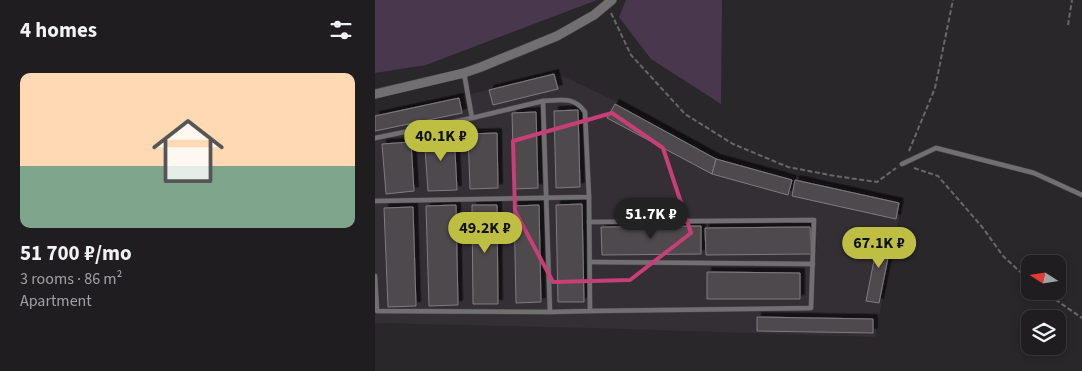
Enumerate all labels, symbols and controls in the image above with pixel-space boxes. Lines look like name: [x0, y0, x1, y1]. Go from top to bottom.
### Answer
text: 4 homes: [20, 15, 97, 45]
icon: filters: [327, 16, 355, 44]
icon: home: [143, 106, 233, 196]
pin: 40.1K ₽: [395, 120, 487, 162]
text: 40.1K ₽: [415, 125, 467, 147]
pin: 51.7K ₽: [605, 198, 697, 240]
text: 51.7K ₽: [625, 203, 677, 225]
pin: 49.2K ₽: [439, 212, 531, 254]
text: 49.2K ₽: [459, 217, 511, 239]
pin: 67.1K ₽: [833, 226, 925, 269]
text: 67.1K ₽: [853, 232, 905, 254]
text: 51 700 ₽/mo: [20, 238, 132, 268]
north arrow: [1021, 255, 1066, 300]
map controls: [1021, 255, 1066, 355]
text: 3 rooms · 86 m²: [20, 268, 122, 290]
text: Apartment: [20, 290, 92, 312]
button: layers: [1021, 310, 1066, 355]

